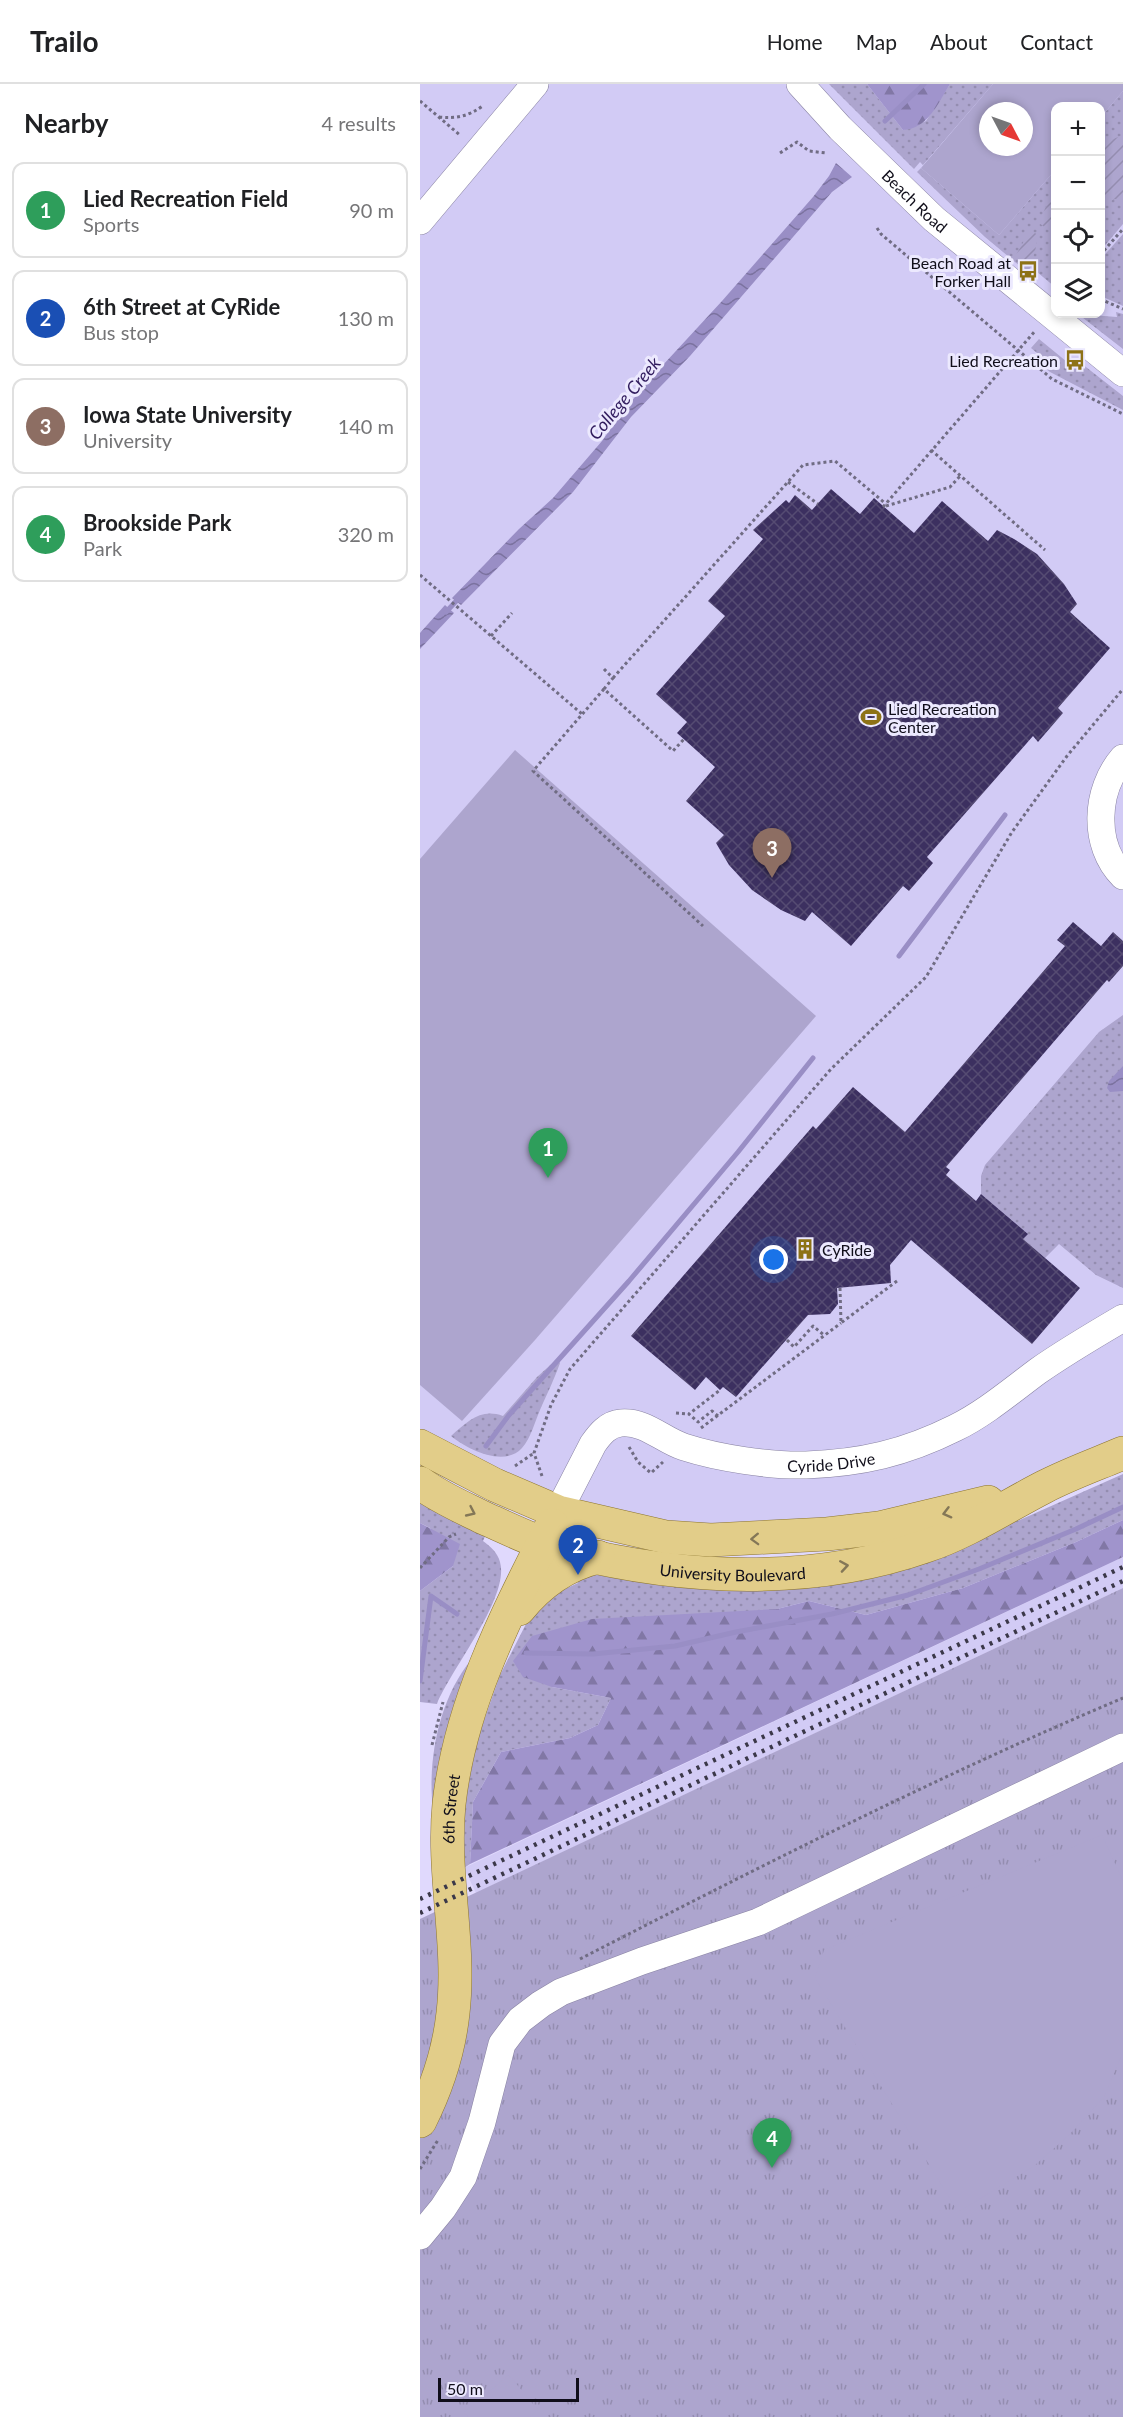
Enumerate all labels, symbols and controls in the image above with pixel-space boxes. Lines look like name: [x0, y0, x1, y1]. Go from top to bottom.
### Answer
text: Trailo: [30, 24, 99, 58]
text: Home: [767, 29, 823, 54]
text: Map: [856, 29, 897, 54]
text: About: [930, 29, 987, 54]
text: Contact: [1020, 29, 1093, 54]
north arrow: [979, 102, 1033, 156]
map controls: [1051, 102, 1105, 318]
button: +: [1051, 102, 1105, 156]
text: Nearby: [24, 107, 109, 139]
text: 4 results: [321, 111, 396, 135]
button: −: [1051, 156, 1105, 210]
street label: Beach Road: [879, 165, 952, 236]
text: Lied Recreation Field: [83, 185, 288, 212]
text: 1: [40, 198, 51, 222]
text: 90 m: [349, 198, 394, 222]
button: locate: [1051, 210, 1105, 264]
text: Sports: [83, 212, 139, 236]
place label: Beach Road at Forker Hall: [911, 253, 1011, 290]
bus stop icon: Beach Road at Forker Hall: [1016, 259, 1040, 283]
button: layers: [1051, 264, 1105, 318]
text: 6th Street at CyRide: [83, 293, 280, 320]
text: 2: [40, 306, 51, 330]
text: 130 m: [338, 306, 394, 330]
text: Bus stop: [83, 320, 159, 344]
bus stop icon: Lied Recreation: [1063, 348, 1087, 372]
place label: Lied Recreation: [949, 351, 1058, 370]
water label: College Creek: [583, 352, 665, 444]
text: Iowa State University: [83, 401, 292, 428]
text: 3: [40, 414, 51, 438]
text: 140 m: [338, 414, 394, 438]
text: University: [83, 428, 172, 452]
text: Brookside Park: [83, 509, 231, 536]
text: 4: [40, 522, 51, 546]
text: 320 m: [338, 522, 394, 546]
text: Park: [83, 536, 122, 560]
place label: Lied Recreation Center: [888, 699, 997, 736]
sports icon: Lied Recreation Center: [859, 705, 883, 729]
pin: 3: [752, 828, 792, 878]
pin: 1: [528, 1128, 568, 1178]
building icon: CyRide: [793, 1237, 817, 1261]
place label: CyRide: [822, 1240, 872, 1259]
your location: [759, 1245, 788, 1274]
street label: Cyride Drive: [787, 1448, 877, 1475]
one-way arrow: [464, 1504, 475, 1516]
one-way arrow: [942, 1505, 952, 1518]
pin: 2: [558, 1526, 598, 1575]
one-way arrow: [750, 1533, 759, 1545]
street label: University Boulevard: [659, 1559, 806, 1584]
one-way arrow: [839, 1560, 848, 1572]
street label: 6th Street: [438, 1772, 463, 1844]
pin: 4: [752, 2118, 792, 2168]
scale bar: [438, 2375, 579, 2402]
text: 50 m: [447, 2379, 483, 2398]

